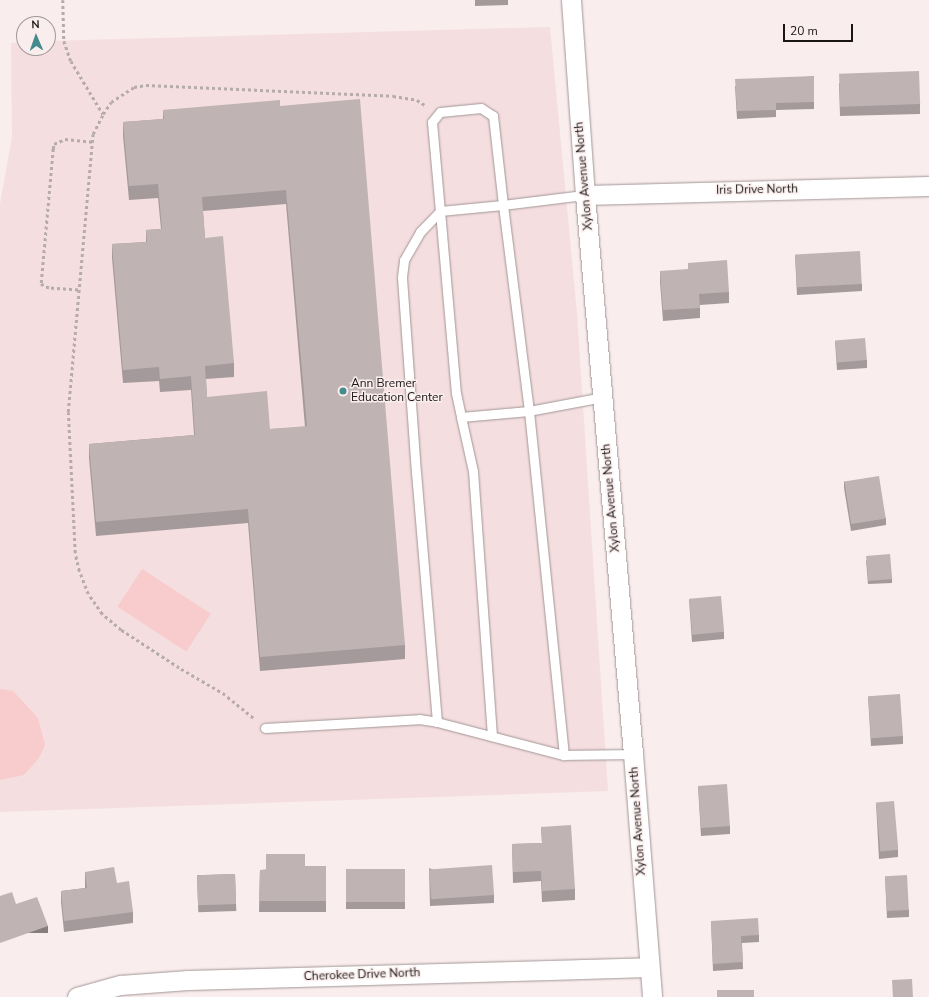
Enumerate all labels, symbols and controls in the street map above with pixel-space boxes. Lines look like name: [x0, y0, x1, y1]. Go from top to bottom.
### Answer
north arrow: [16, 16, 56, 56]
scale bar: [785, 16, 855, 42]
text: N: [31, 17, 40, 32]
text: 20 m: [790, 23, 818, 39]
street label: Xylon Avenue North: [572, 121, 596, 231]
street label: Iris Drive North: [716, 182, 798, 198]
place label: Ann Bremer Education Center: [351, 377, 443, 405]
marker: Ann Bremer Education Center: [338, 386, 348, 396]
street label: Xylon Avenue North: [599, 443, 623, 553]
street label: Xylon Avenue North: [627, 766, 649, 876]
street label: Cherokee Drive North: [303, 966, 421, 984]

